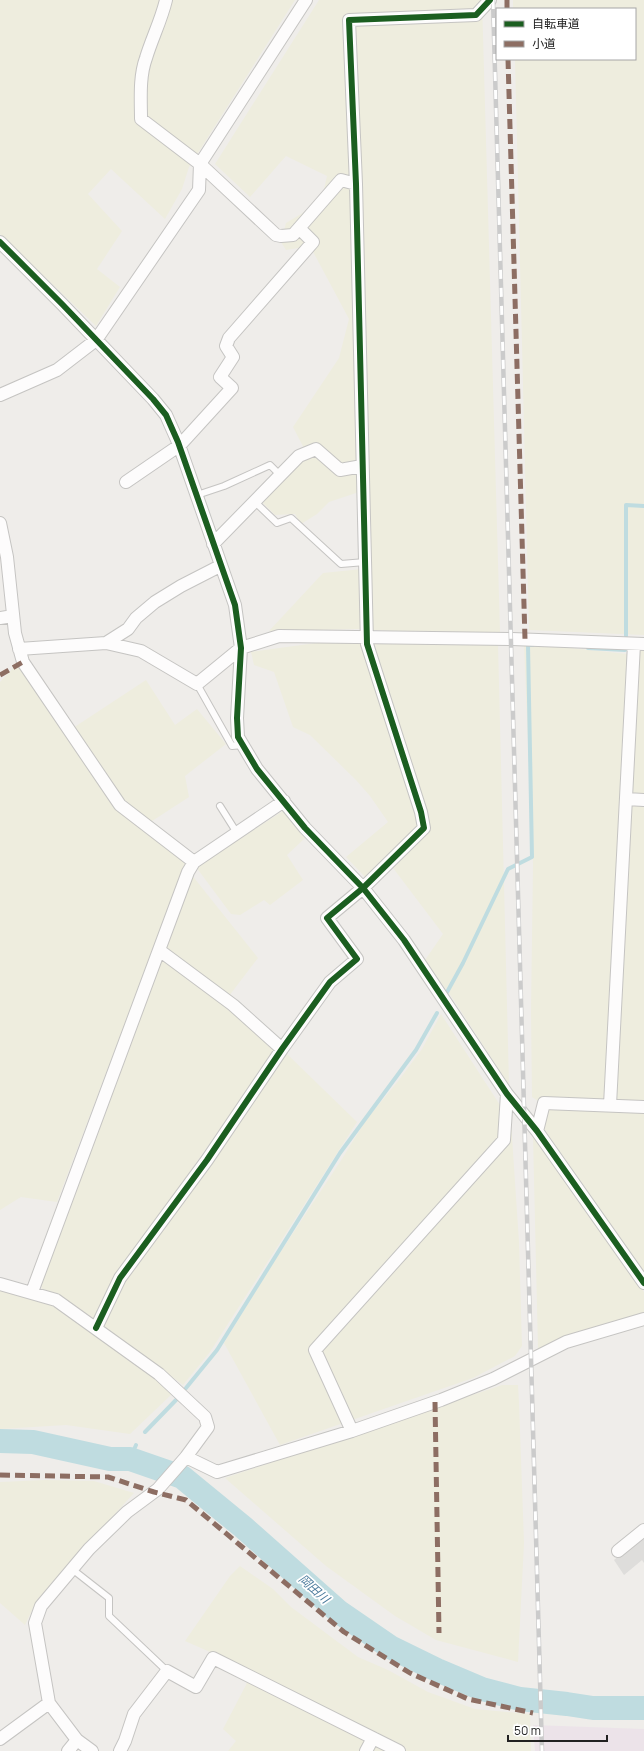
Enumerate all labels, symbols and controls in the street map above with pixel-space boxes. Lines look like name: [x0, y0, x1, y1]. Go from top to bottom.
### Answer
legend: [496, 8, 636, 60]
text: 自転車道: [532, 15, 580, 32]
text: 小道: [532, 35, 556, 52]
water label: 岡田川: [295, 1570, 335, 1608]
scale bar: [508, 1717, 607, 1743]
text: 50 m: [514, 1722, 541, 1739]

